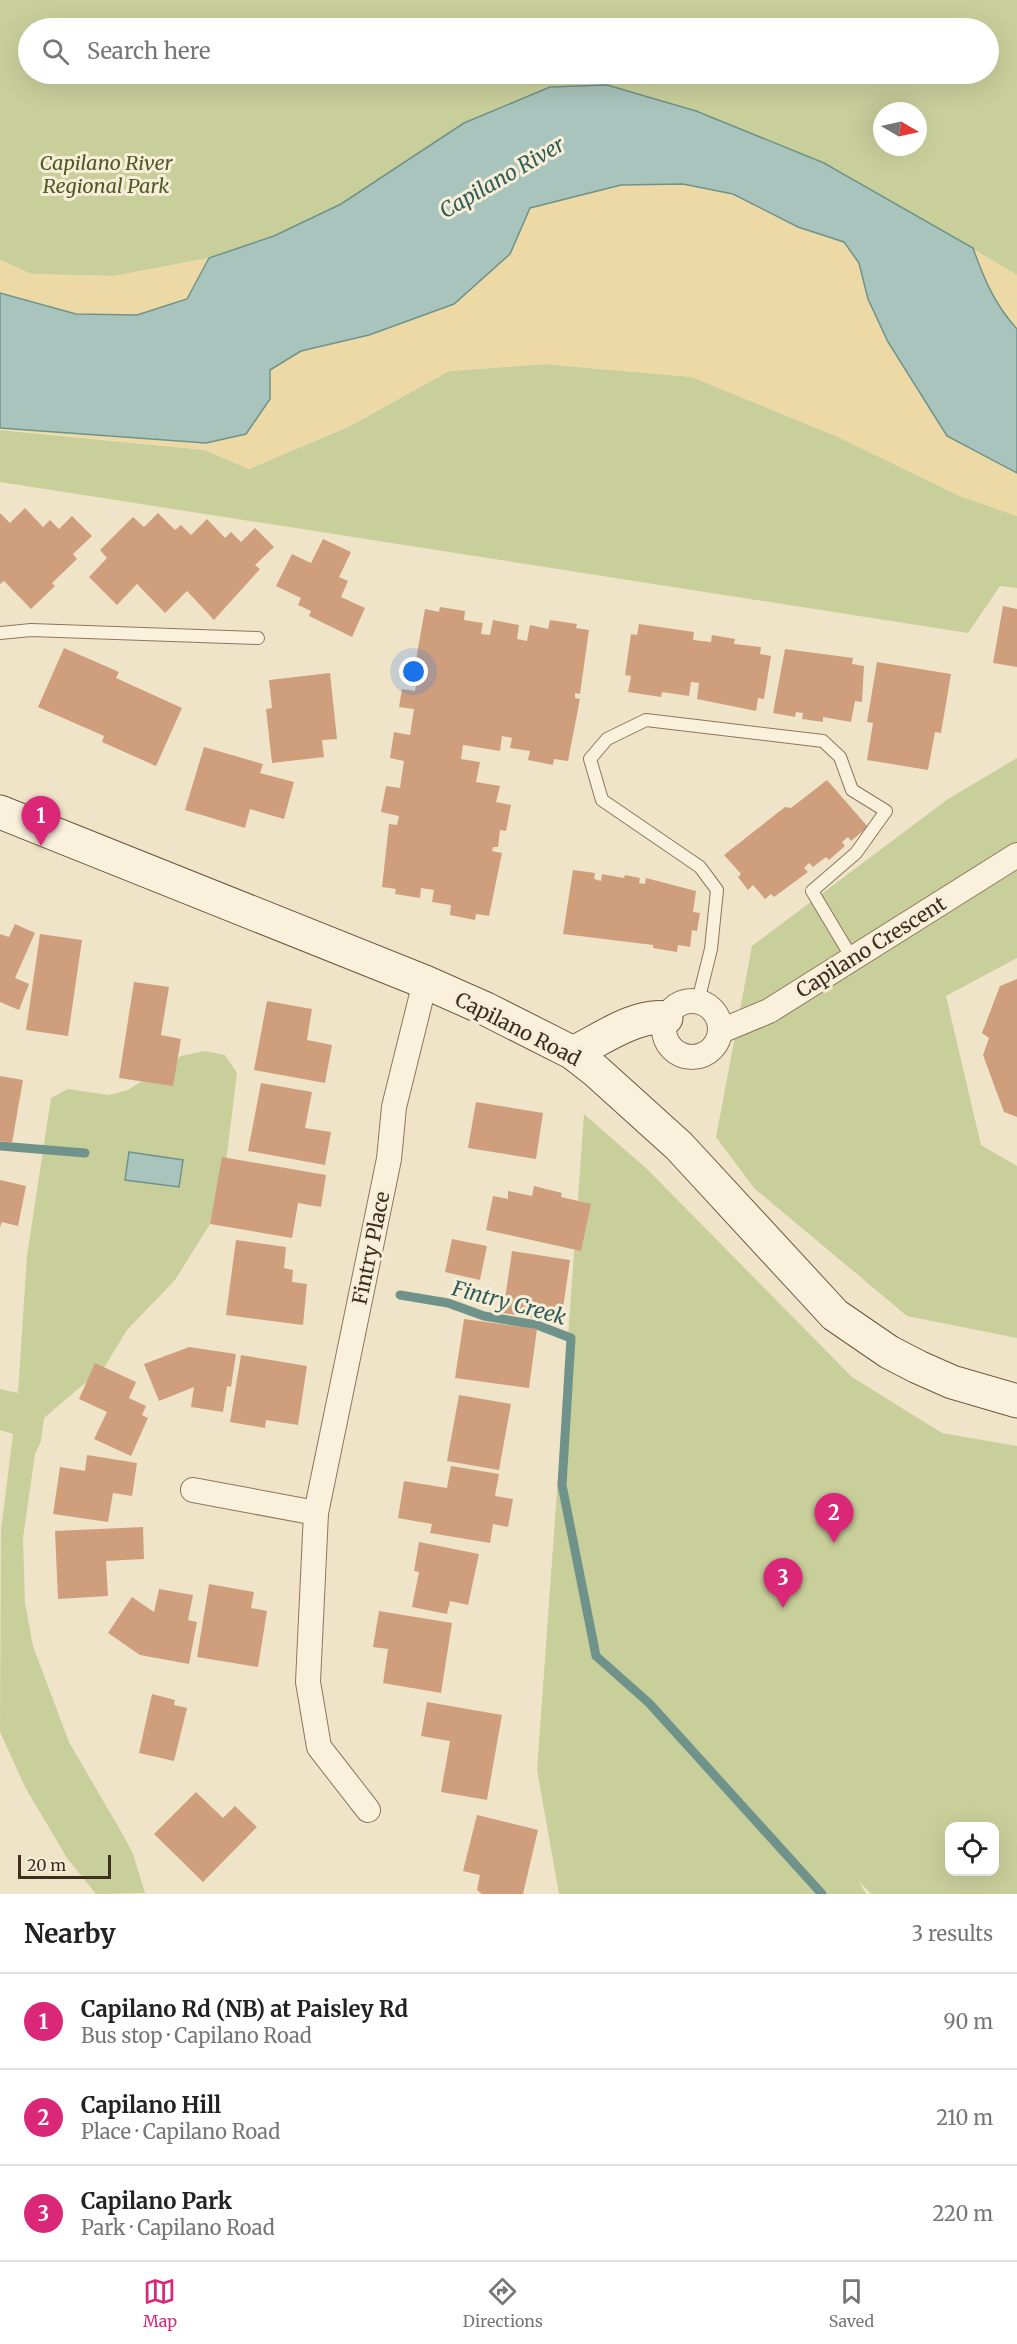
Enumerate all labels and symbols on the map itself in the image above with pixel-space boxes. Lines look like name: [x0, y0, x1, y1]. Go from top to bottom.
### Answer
north arrow: [873, 102, 927, 156]
water label: Capilano River: [434, 131, 569, 224]
park label: Capilano River Regional Park: [39, 150, 174, 198]
your location: [399, 657, 428, 686]
pin: 1: [22, 796, 60, 846]
street label: Capilano Crescent: [791, 890, 950, 1003]
street label: Capilano Road: [451, 986, 585, 1071]
street label: Fintry Place: [346, 1189, 395, 1307]
water label: Fintry Creek: [448, 1274, 570, 1331]
pin: 2: [814, 1494, 854, 1543]
pin: 3: [764, 1558, 802, 1608]
scale bar: [18, 1852, 111, 1880]

